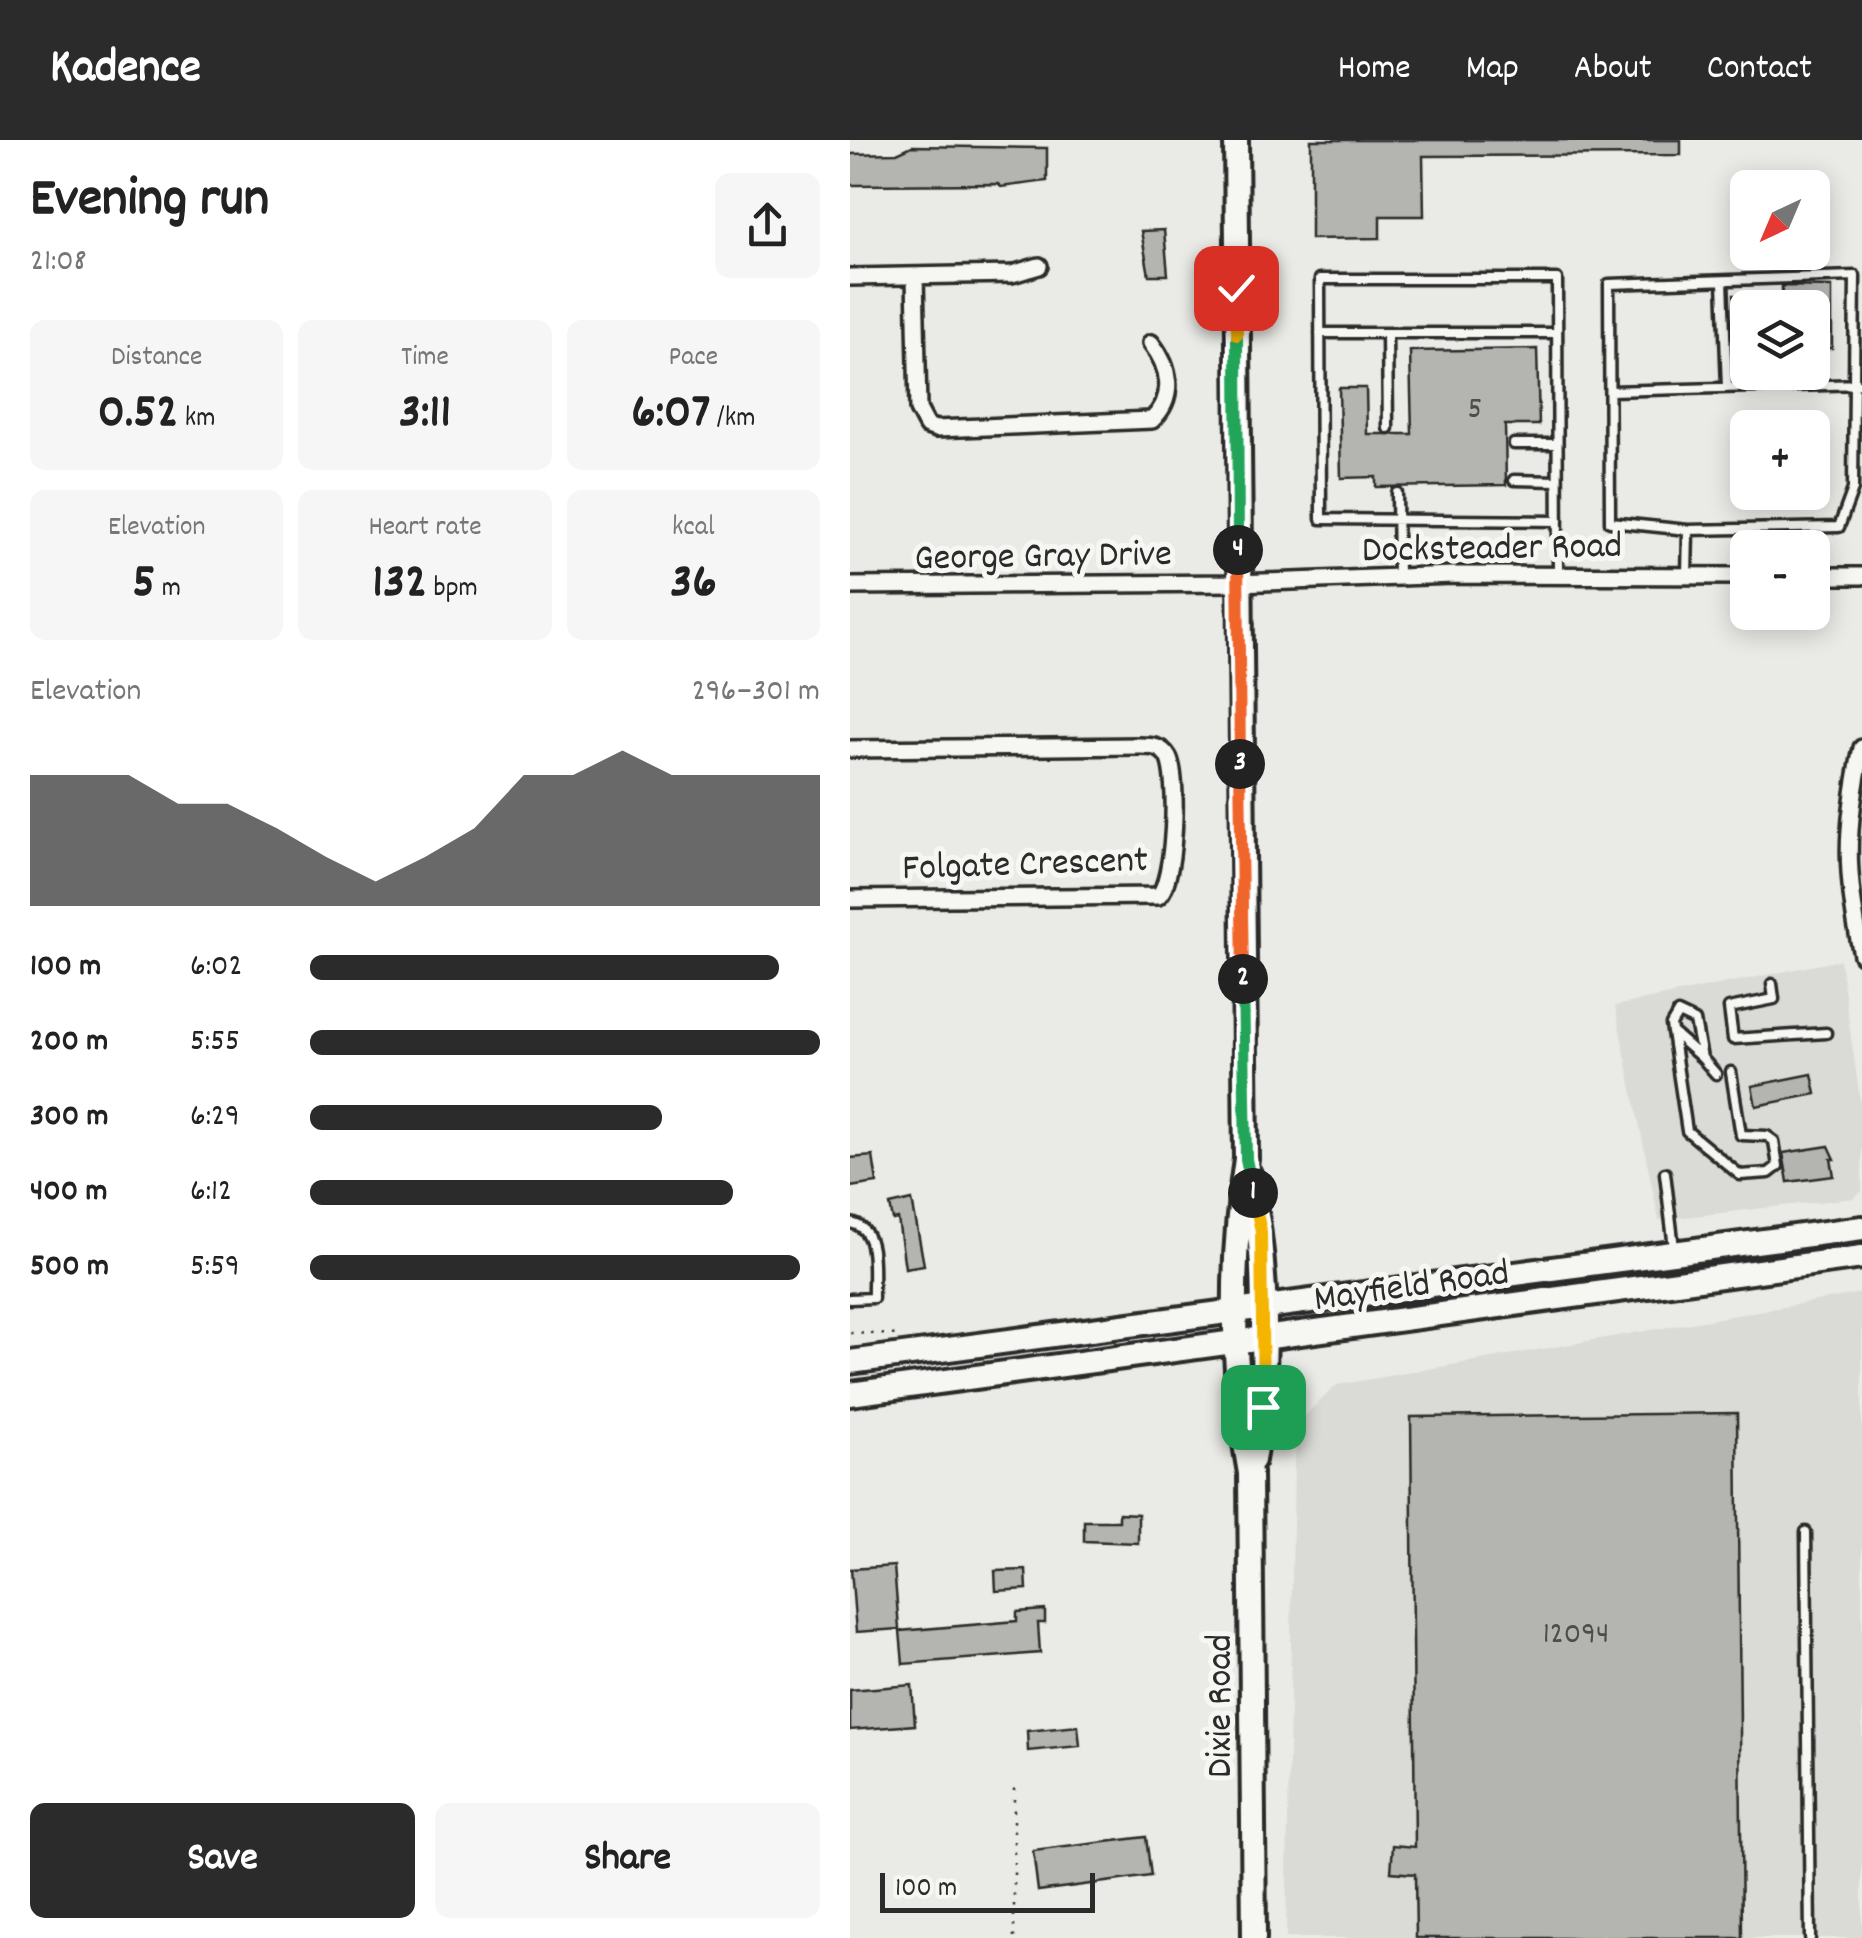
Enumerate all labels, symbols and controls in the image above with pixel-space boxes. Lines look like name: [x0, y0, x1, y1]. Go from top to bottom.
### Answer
text: Kadence: [50, 36, 201, 105]
text: Home: [1338, 45, 1411, 95]
text: Map: [1466, 45, 1519, 95]
text: About: [1574, 45, 1652, 95]
text: Contact: [1707, 45, 1812, 95]
text: Evening run: [30, 163, 269, 242]
north arrow: [1730, 170, 1830, 270]
map controls: [1730, 170, 1830, 630]
button: share: [715, 173, 820, 278]
text: 21:08: [30, 240, 87, 286]
pin: [1194, 246, 1279, 331]
icon: check: [1209, 261, 1264, 316]
button: layers: [1730, 290, 1830, 390]
text: Distance: [111, 339, 202, 379]
text: Time: [401, 339, 449, 379]
text: Pace: [669, 339, 718, 379]
text: 0.52: [98, 379, 178, 451]
text: 3:11: [399, 379, 451, 451]
text: 6:07: [631, 379, 710, 451]
house number: 5: [1468, 388, 1482, 434]
text: km: [178, 400, 216, 440]
text: /km: [710, 400, 755, 440]
button: +: [1730, 410, 1830, 510]
text: Elevation: [108, 509, 205, 549]
text: Heart rate: [368, 509, 482, 549]
text: kcal: [672, 509, 715, 549]
street label: Docksteader Road: [1361, 521, 1623, 580]
pin: 4: [1213, 525, 1263, 575]
street label: George Gray Drive: [914, 529, 1172, 588]
text: 4: [1232, 530, 1244, 570]
button: −: [1730, 530, 1830, 630]
text: 5: [132, 549, 155, 621]
text: 132: [372, 549, 427, 621]
text: 36: [670, 549, 717, 621]
text: m: [155, 570, 181, 610]
text: bpm: [427, 570, 478, 610]
text: Elevation: [30, 670, 141, 716]
text: 296–301 m: [692, 670, 820, 716]
pin: 3: [1215, 739, 1265, 789]
text: 3: [1234, 744, 1246, 784]
street label: Folgate Crescent: [901, 835, 1149, 898]
text: 100 m: [30, 945, 101, 991]
text: 6:02: [190, 945, 242, 991]
pin: 2: [1218, 954, 1268, 1004]
text: 2: [1237, 959, 1249, 999]
text: 200 m: [30, 1020, 108, 1066]
text: 5:55: [190, 1020, 240, 1066]
text: 300 m: [30, 1095, 108, 1141]
text: 6:29: [190, 1095, 240, 1141]
pin: 1: [1228, 1168, 1278, 1218]
text: 400 m: [30, 1170, 107, 1216]
text: 6:12: [190, 1170, 232, 1216]
text: 1: [1250, 1173, 1256, 1213]
text: 500 m: [30, 1245, 109, 1291]
text: 5:59: [190, 1245, 240, 1291]
street label: Mayfield Road: [1311, 1248, 1513, 1329]
pin: [1221, 1365, 1306, 1450]
icon: arrive: [1236, 1380, 1291, 1435]
house number: 12094: [1543, 1613, 1609, 1659]
street label: Dixie Road: [1195, 1634, 1250, 1778]
button: Save: [30, 1803, 415, 1918]
button: Share: [435, 1803, 820, 1918]
scale bar: [880, 1868, 1095, 1912]
text: 100 m: [895, 1870, 957, 1910]

